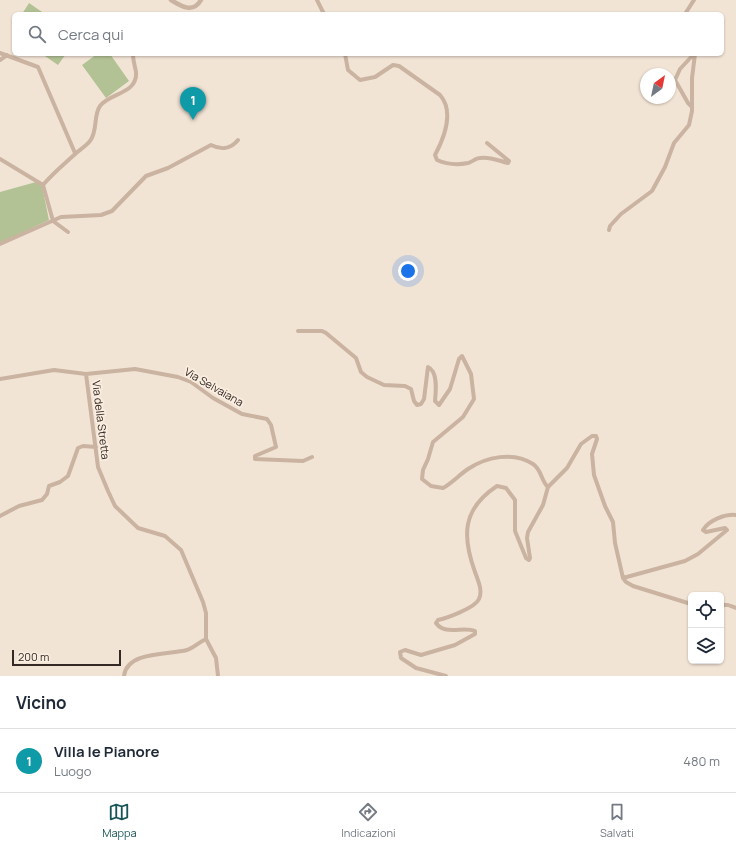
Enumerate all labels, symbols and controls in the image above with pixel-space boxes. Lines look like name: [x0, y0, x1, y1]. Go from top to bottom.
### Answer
search box: [12, 12, 724, 56]
icon: search: [26, 23, 48, 45]
text: Cerca qui: [58, 24, 124, 45]
north arrow: [640, 68, 676, 104]
pin: 1: [180, 87, 206, 120]
your location: [398, 261, 418, 281]
street label: Via Selvaiana: [182, 364, 246, 410]
street label: Via della Stretta: [89, 380, 114, 460]
map controls: [688, 592, 724, 664]
button: locate: [688, 592, 724, 628]
button: layers: [688, 628, 724, 664]
scale bar: [12, 648, 121, 667]
text: 200 m: [18, 649, 49, 664]
text: Vicino: [16, 691, 67, 714]
text: Villa le Pianore: [54, 741, 160, 762]
text: 1: [26, 752, 32, 770]
text: 480 m: [683, 752, 720, 770]
text: Luogo: [54, 762, 91, 780]
tab: Mappa: [102, 801, 137, 840]
tab: Indicazioni: [341, 801, 396, 840]
tab: Salvati: [600, 801, 634, 840]

